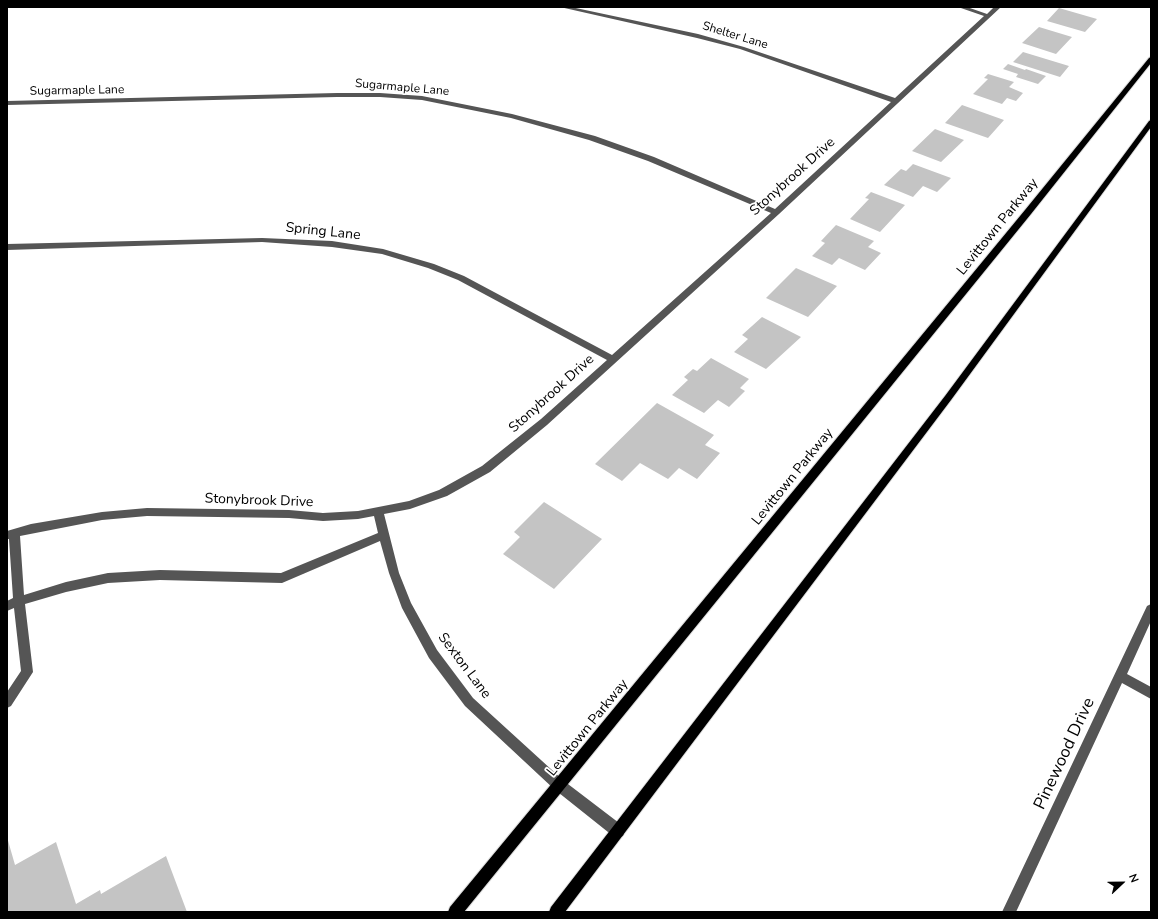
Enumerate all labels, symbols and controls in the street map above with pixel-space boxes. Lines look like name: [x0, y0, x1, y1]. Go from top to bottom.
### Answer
street label: Shelter Lane: [700, 19, 770, 53]
street label: Sugarmaple Lane: [354, 77, 450, 99]
street label: Sugarmaple Lane: [30, 83, 124, 99]
street label: Stonybrook Drive: [747, 134, 839, 220]
street label: Levittown Parkway: [954, 175, 1042, 279]
street label: Spring Lane: [285, 220, 361, 244]
street label: Stonybrook Drive: [506, 351, 598, 437]
street label: Levittown Parkway: [749, 425, 837, 529]
street label: Stonybrook Drive: [204, 491, 314, 511]
street label: Sexton Lane: [434, 630, 494, 702]
street label: Levittown Parkway: [544, 676, 632, 780]
street label: Pinewood Drive: [1030, 695, 1100, 813]
north arrow: [1102, 863, 1142, 903]
text: N: [1125, 872, 1142, 885]

